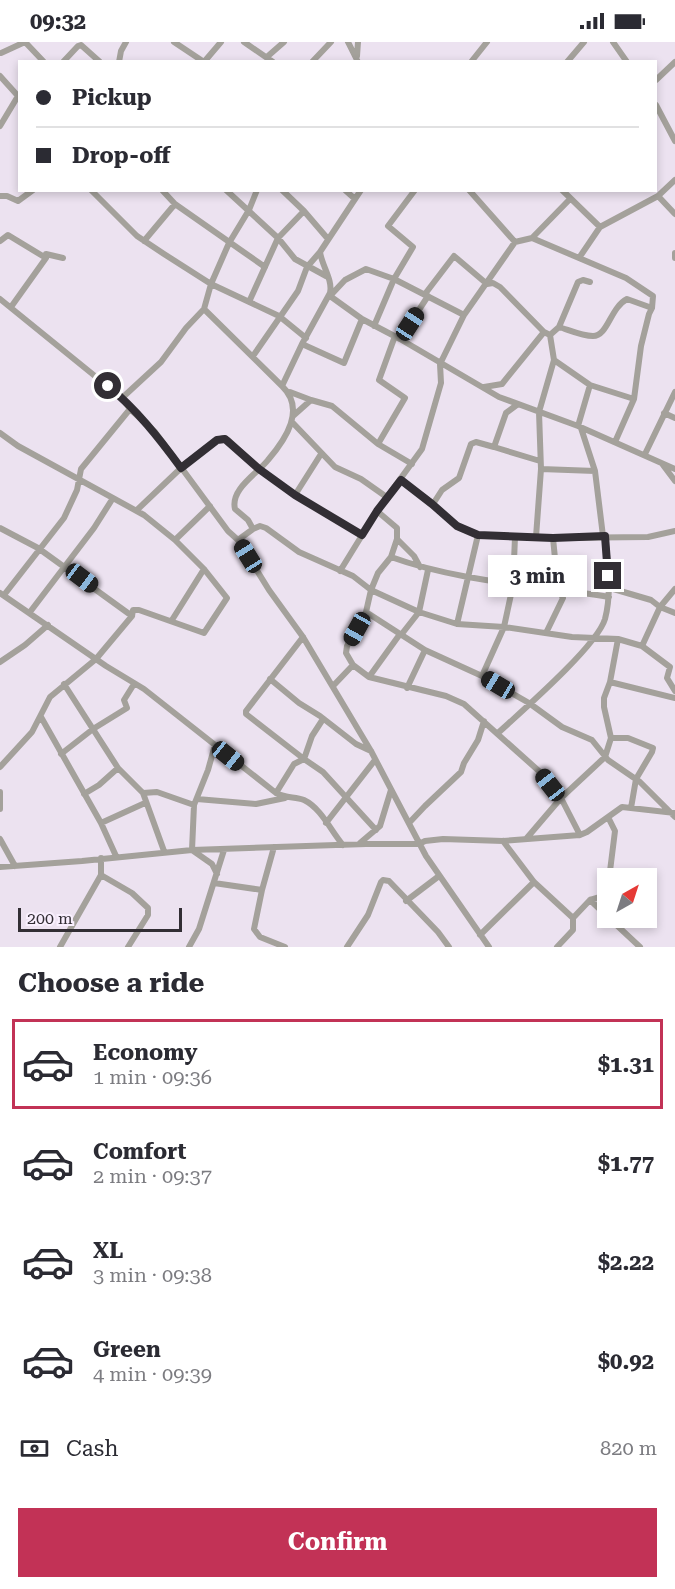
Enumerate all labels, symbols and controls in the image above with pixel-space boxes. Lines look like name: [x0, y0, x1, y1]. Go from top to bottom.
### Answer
text: 09:32: [30, 9, 86, 34]
text: Pickup: [72, 85, 152, 110]
text: Drop-off: [72, 143, 170, 168]
car: [393, 304, 427, 344]
route start: [94, 372, 121, 399]
car: [231, 536, 265, 576]
callout: 3 min: [488, 555, 587, 597]
car: [62, 560, 102, 596]
route end: [594, 562, 621, 589]
text: 3 min: [510, 564, 565, 588]
car: [340, 609, 374, 649]
car: [478, 668, 518, 702]
car: [208, 738, 248, 774]
car: [532, 765, 568, 805]
north arrow: [597, 868, 657, 928]
map controls: [597, 868, 657, 928]
scale bar: [18, 905, 182, 932]
text: 200 m: [27, 909, 73, 928]
text: Choose a ride: [18, 967, 204, 999]
icon: car: [21, 1037, 75, 1091]
text: Economy: [93, 1040, 197, 1065]
text: $1.31: [598, 1052, 654, 1077]
text: 1 min · 09:36: [93, 1065, 212, 1089]
icon: car: [21, 1136, 75, 1190]
text: Comfort: [93, 1139, 186, 1164]
text: $1.77: [598, 1151, 654, 1176]
text: 2 min · 09:37: [93, 1164, 212, 1188]
icon: car: [21, 1235, 75, 1289]
text: XL: [93, 1238, 123, 1263]
text: $2.22: [598, 1250, 654, 1275]
text: 3 min · 09:38: [93, 1263, 212, 1287]
icon: car: [21, 1334, 75, 1388]
text: Green: [93, 1337, 161, 1362]
text: $0.92: [598, 1349, 654, 1374]
text: 4 min · 09:39: [93, 1362, 212, 1386]
icon: cash: [18, 1432, 51, 1465]
text: Cash: [66, 1436, 118, 1461]
text: 820 m: [600, 1436, 657, 1460]
button: Confirm: [18, 1508, 657, 1577]

